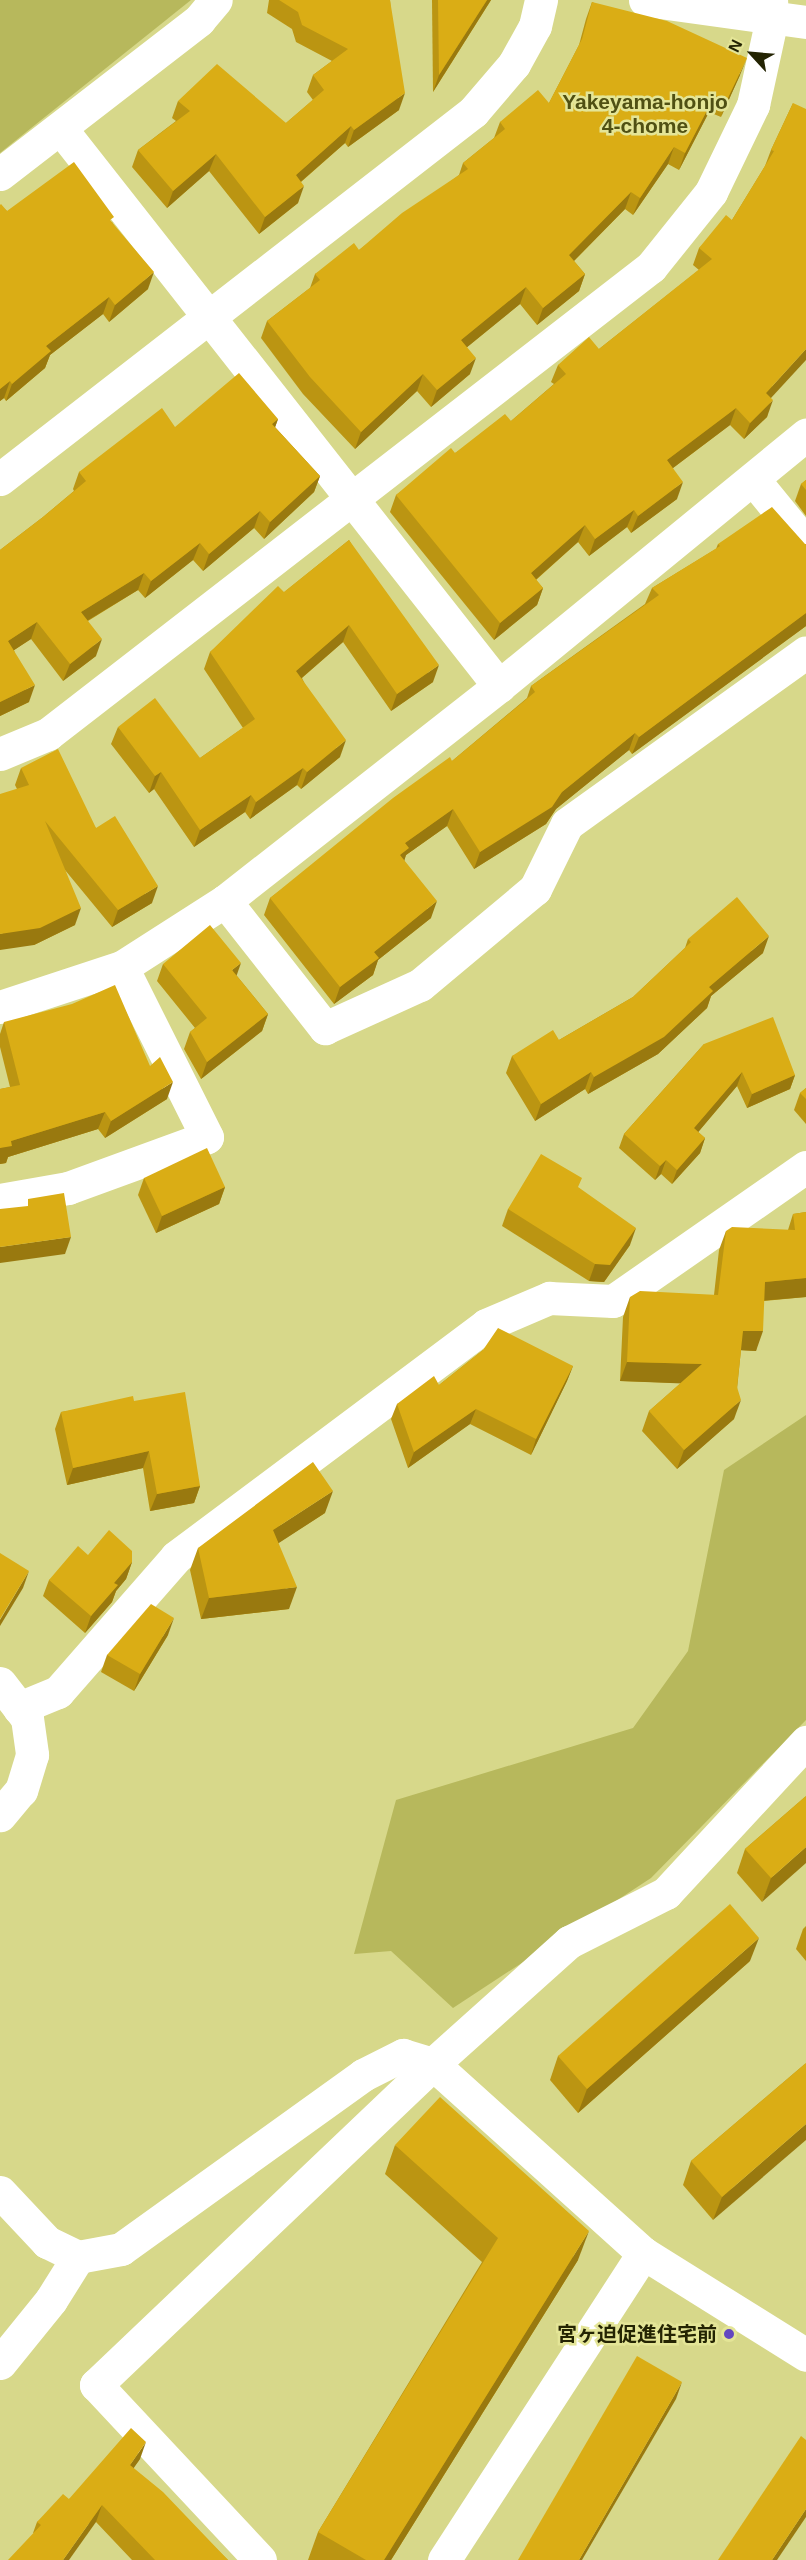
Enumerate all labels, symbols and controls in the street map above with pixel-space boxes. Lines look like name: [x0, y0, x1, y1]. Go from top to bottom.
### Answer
north arrow: [722, 24, 782, 84]
text: N: [725, 37, 746, 55]
district label: Yakeyama-honjo 4-chome: [562, 89, 728, 139]
place label: 宮ヶ迫促進住宅前: [557, 2322, 717, 2346]
marker: 宮ヶ迫促進住宅前: [722, 2327, 736, 2341]

